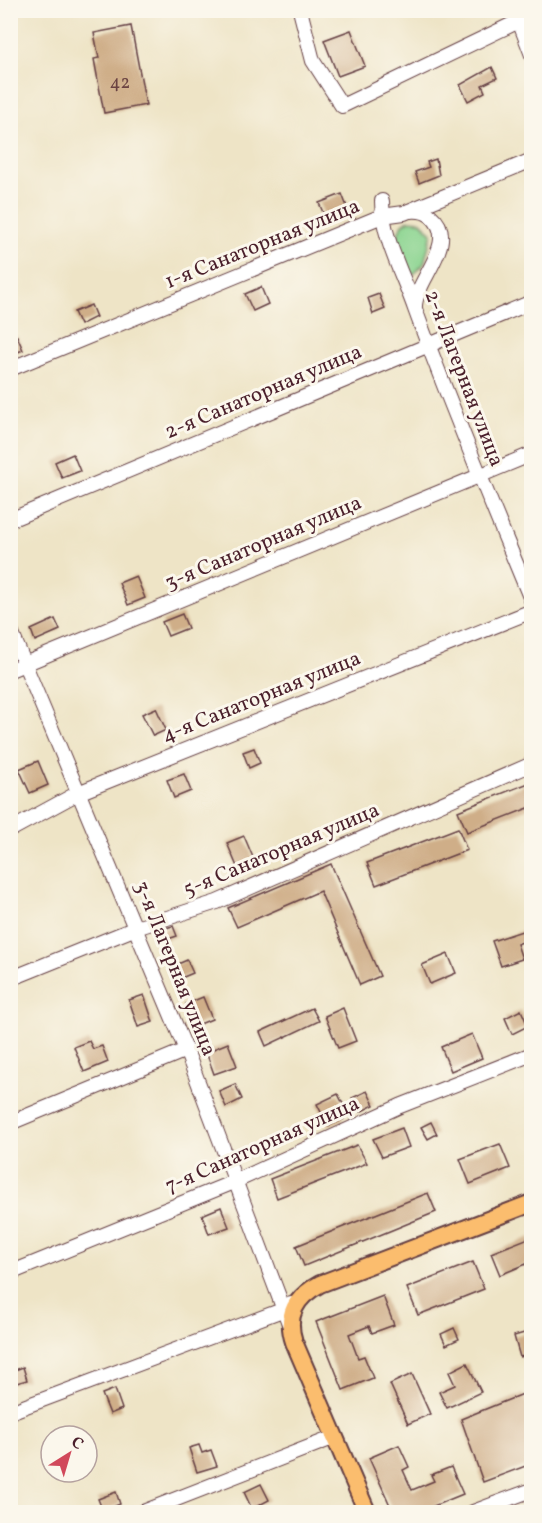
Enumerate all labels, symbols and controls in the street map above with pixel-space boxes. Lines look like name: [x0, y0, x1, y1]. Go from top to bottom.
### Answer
house number: 42: [110, 71, 130, 96]
street label: 1-я Санаторная улица: [161, 192, 364, 297]
street label: 2-я Лагерная улица: [417, 286, 511, 471]
street label: 2-я Санаторная улица: [161, 338, 367, 447]
street label: 3-я Санаторная улица: [161, 489, 366, 598]
street label: 4-я Санаторная улица: [158, 644, 365, 751]
street label: 5-я Санаторная улица: [179, 796, 384, 905]
street label: 3-я Лагерная улица: [126, 877, 223, 1060]
street label: 7-я Санаторная улица: [161, 1089, 364, 1201]
north arrow: [39, 1424, 99, 1484]
text: С: [66, 1432, 88, 1456]

